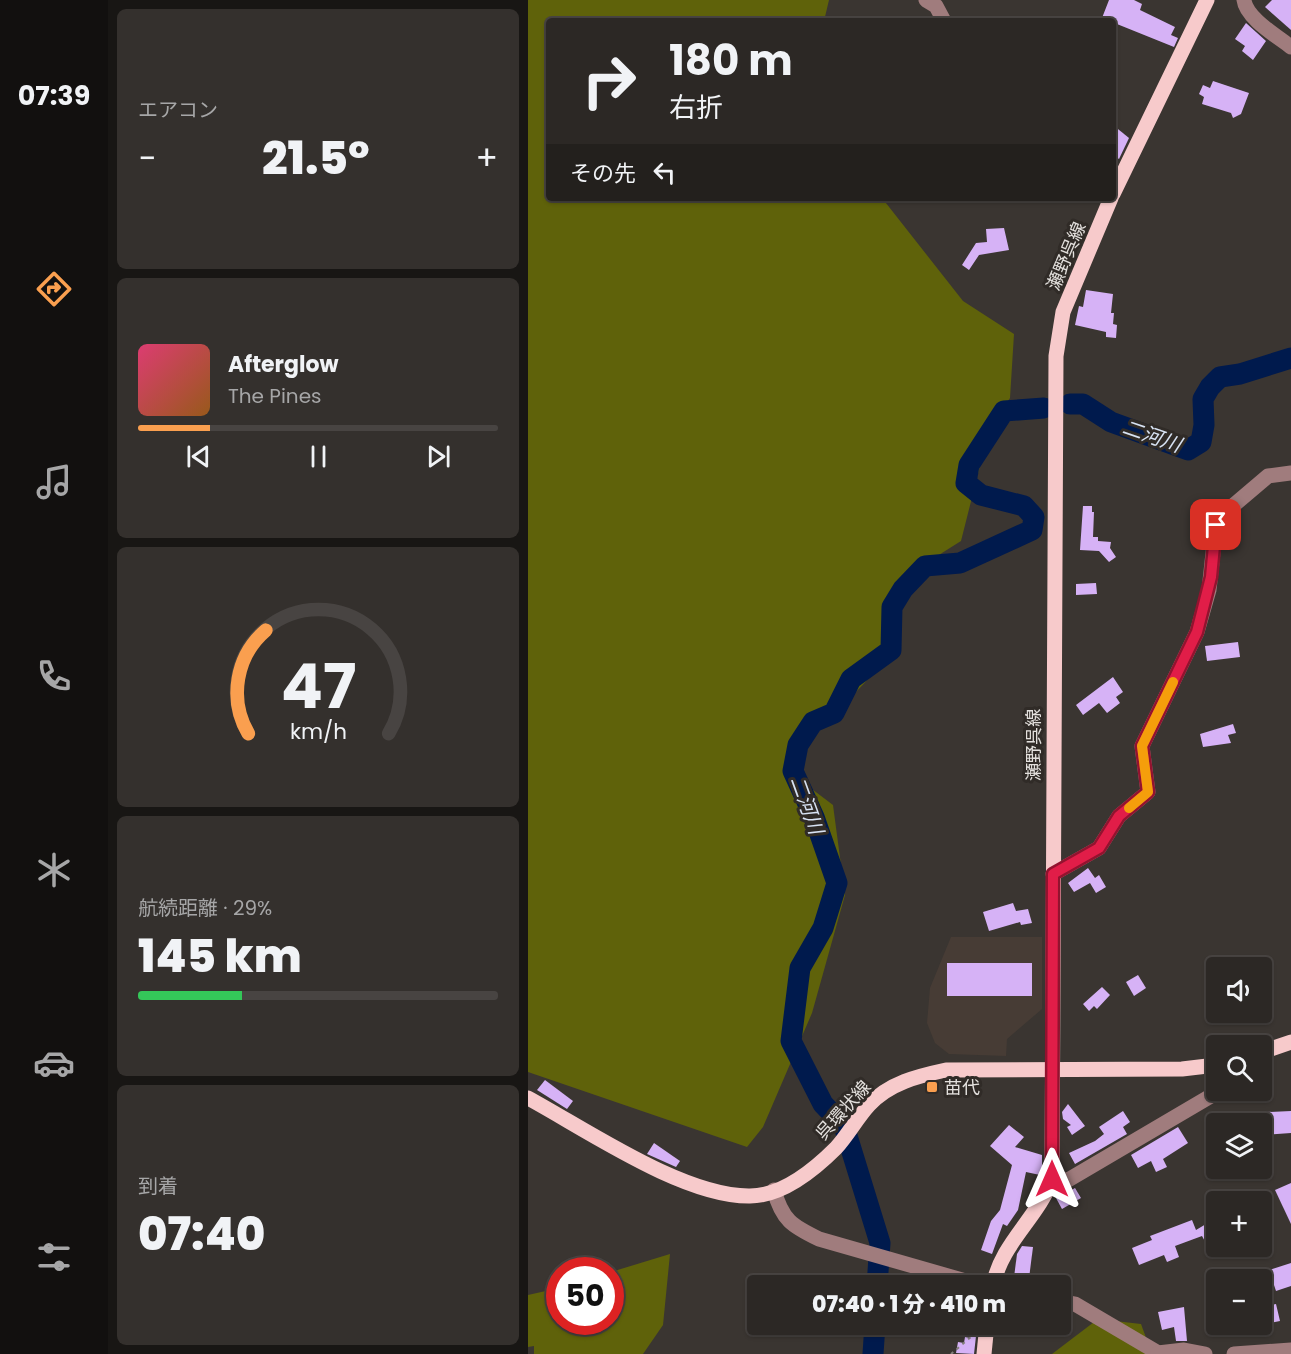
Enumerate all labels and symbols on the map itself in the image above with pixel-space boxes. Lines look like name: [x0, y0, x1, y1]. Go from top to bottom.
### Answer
street label: 瀬野呉線: [1040, 218, 1092, 294]
water label: 二河川: [1119, 413, 1187, 460]
pin: [1190, 499, 1241, 550]
street label: 瀬野呉線: [1021, 709, 1046, 781]
water label: 二河川: [784, 772, 831, 840]
street label: 呉環状線: [810, 1075, 876, 1145]
place label: 苗代: [944, 1075, 980, 1100]
marker: 苗代: [925, 1080, 939, 1094]
position arrow: [1020, 1147, 1084, 1211]
speed limit sign: 50: [546, 1257, 624, 1335]

